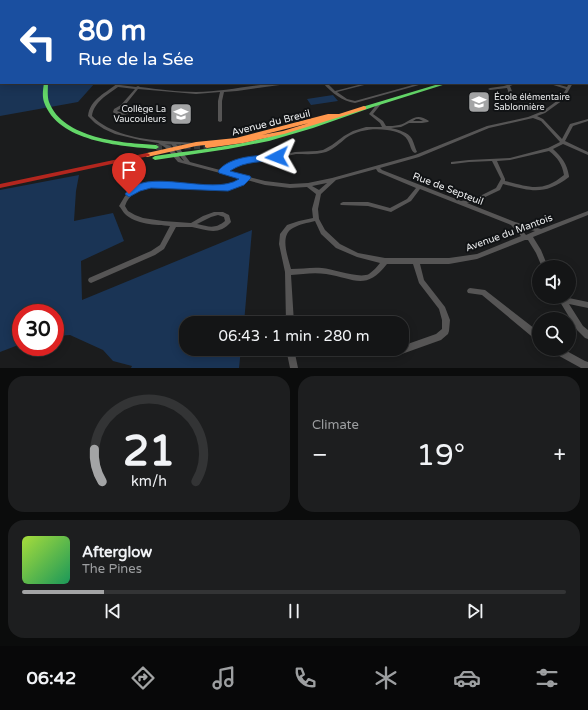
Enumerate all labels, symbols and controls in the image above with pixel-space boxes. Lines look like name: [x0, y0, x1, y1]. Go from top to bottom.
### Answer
text: 80 m: [78, 14, 146, 48]
icon: left: [12, 16, 64, 68]
text: Rue de la Sée: [78, 48, 194, 70]
school or university icon: École élémentaire Sablonnière: [466, 89, 492, 115]
place label: École élémentaire Sablonnière: [494, 91, 570, 113]
school or university icon: Collège La Vaucouleurs: [168, 101, 194, 127]
place label: Collège La Vaucouleurs: [113, 104, 166, 125]
street label: Avenue du Breuil: [230, 107, 312, 139]
position arrow: [256, 136, 298, 178]
pin: [112, 153, 146, 194]
icon: arrive: [118, 159, 140, 181]
street label: Rue de Septeuil: [411, 170, 485, 208]
street label: Avenue du Mantois: [464, 212, 554, 254]
map controls: [532, 260, 576, 356]
button: sound: [532, 260, 576, 304]
speed limit sign: 30: [12, 304, 64, 356]
button: search: [532, 312, 576, 356]
text: 06:43 · 1 min · 280 m: [219, 327, 369, 345]
text: Climate: [312, 417, 359, 433]
text: 21: [123, 427, 175, 477]
text: 19°: [416, 437, 465, 474]
text: −: [312, 442, 328, 468]
text: +: [554, 442, 566, 468]
text: km/h: [131, 473, 167, 490]
text: Afterglow: [82, 543, 152, 561]
text: The Pines: [82, 561, 142, 577]
icon: previous: [102, 600, 124, 622]
icon: pause: [283, 600, 305, 622]
icon: next: [464, 600, 486, 622]
icon: directions: [129, 664, 157, 692]
icon: music: [210, 664, 238, 692]
icon: phone: [291, 664, 319, 692]
icon: climate: [372, 664, 400, 692]
icon: car: [453, 664, 481, 692]
icon: filters: [533, 664, 561, 692]
text: 06:42: [26, 667, 76, 689]

